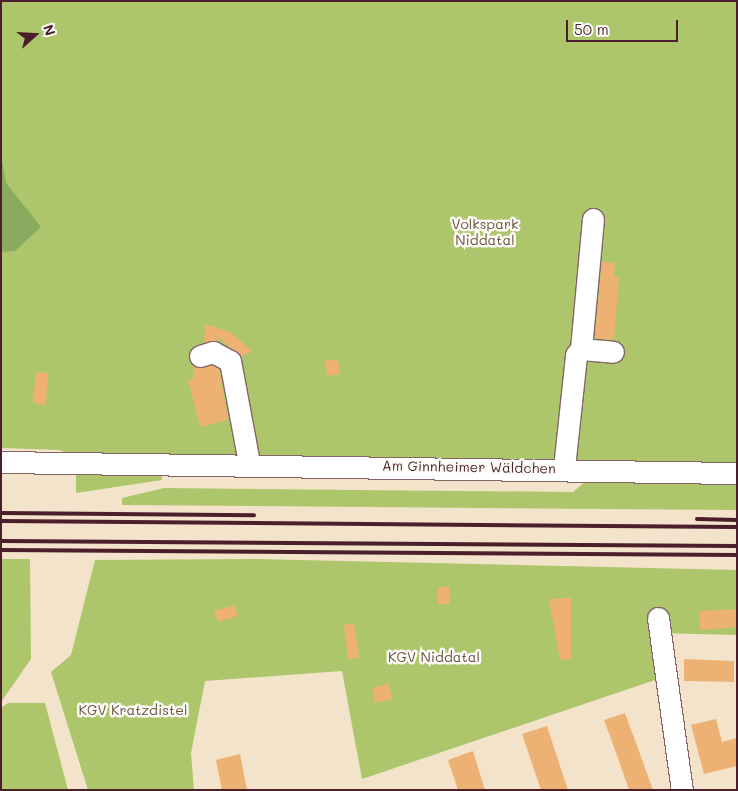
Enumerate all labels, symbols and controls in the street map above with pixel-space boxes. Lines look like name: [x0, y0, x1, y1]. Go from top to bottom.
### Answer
north arrow: [10, 10, 60, 60]
scale bar: [568, 10, 680, 42]
text: 50 m: [574, 19, 609, 39]
text: N: [39, 22, 60, 38]
park label: Volkspark Niddatal: [452, 216, 518, 248]
street label: Am Ginnheimer Wäldchen: [382, 457, 556, 477]
park label: KGV Niddatal: [388, 649, 480, 665]
park label: KGV Kratzdistel: [79, 702, 187, 718]

